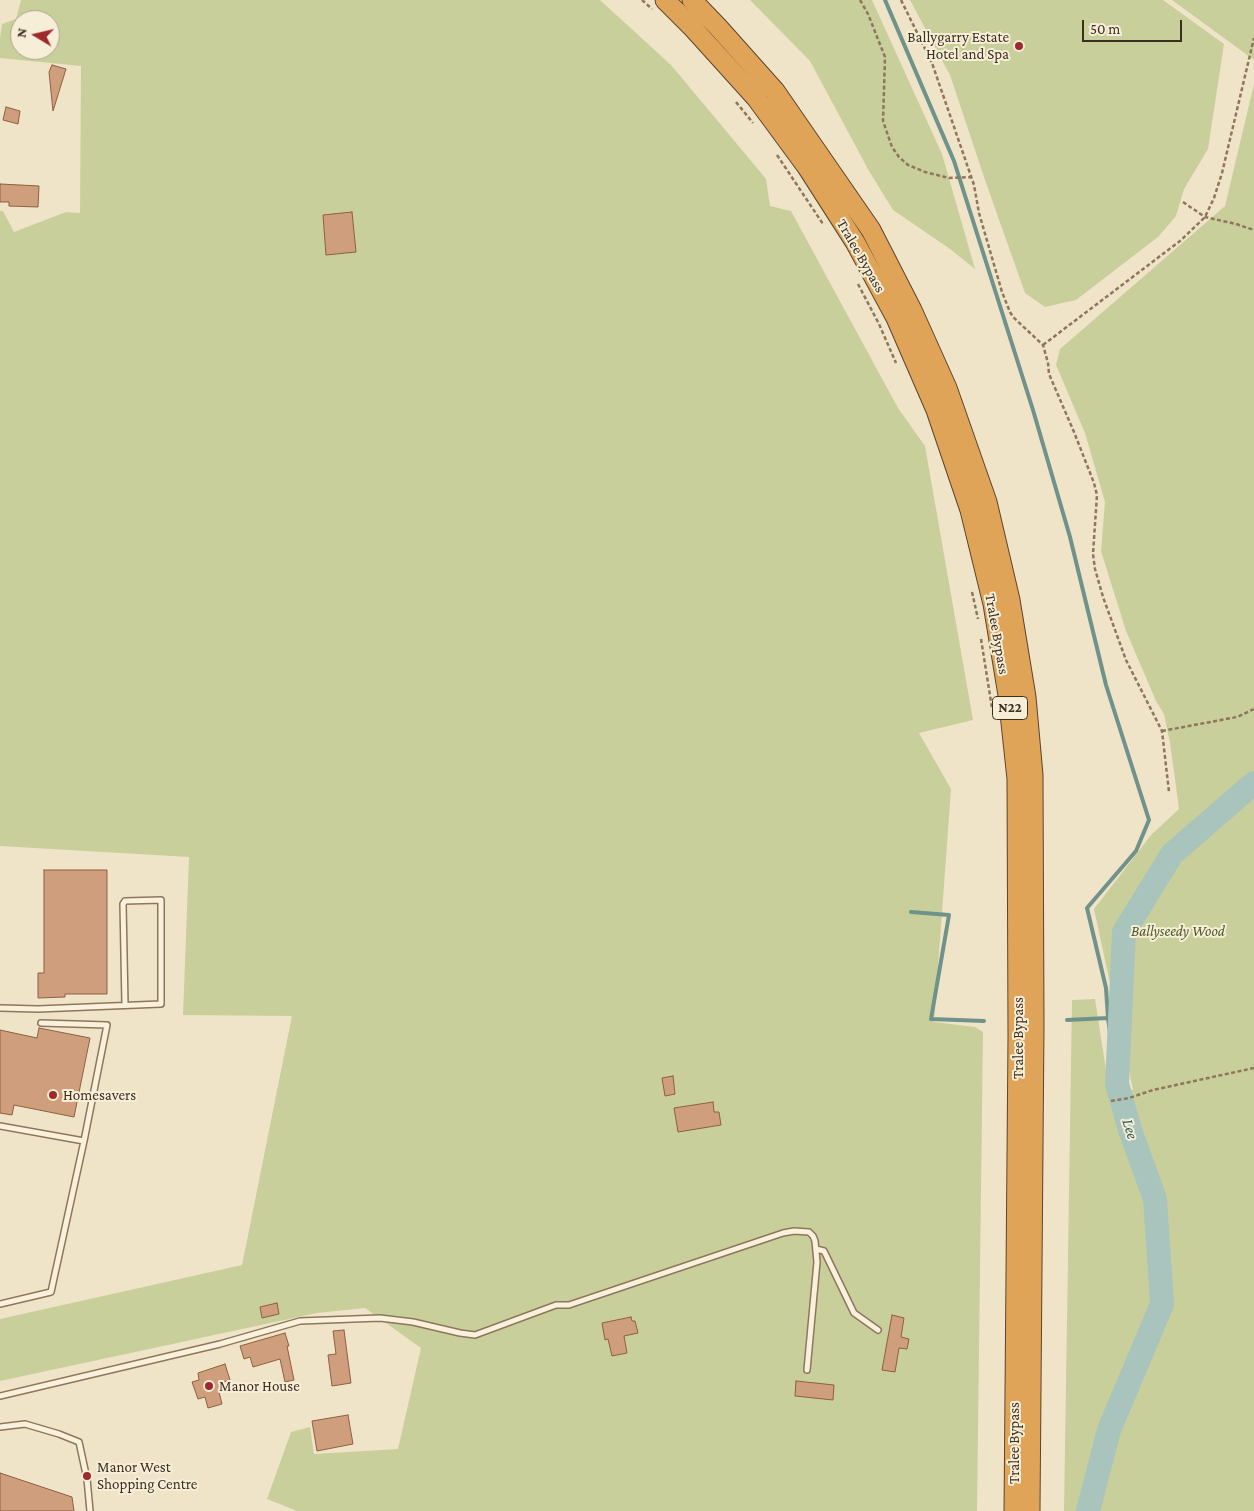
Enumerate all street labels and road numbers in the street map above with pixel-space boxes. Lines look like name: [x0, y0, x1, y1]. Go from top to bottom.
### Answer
street label: Tralee Bypass: [833, 216, 889, 296]
street label: Tralee Bypass: [981, 592, 1013, 676]
road number: N22: [992, 696, 1028, 720]
street label: Tralee Bypass: [1009, 997, 1027, 1079]
street label: Tralee Bypass: [1005, 1402, 1023, 1484]

